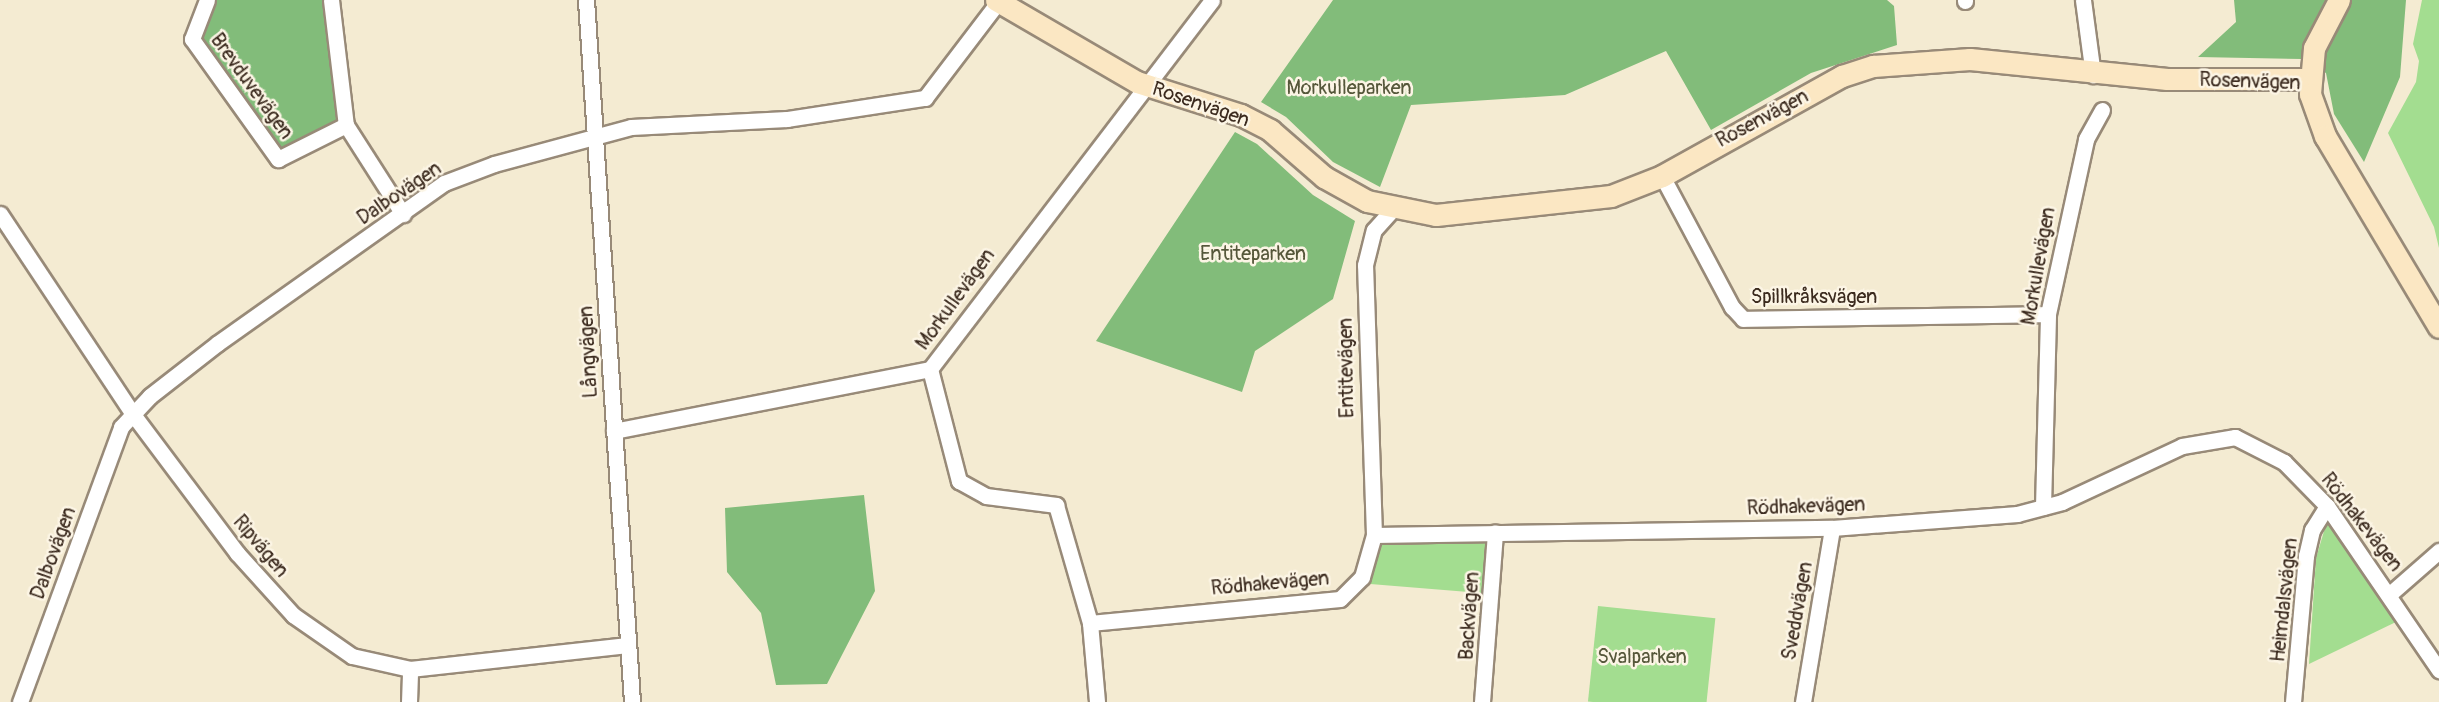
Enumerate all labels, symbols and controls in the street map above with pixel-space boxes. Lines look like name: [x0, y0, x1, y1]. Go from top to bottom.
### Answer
street label: Brevduvevägen: [206, 28, 298, 144]
street label: Rosenvägen: [2199, 67, 2301, 95]
park label: Morkulleparken: [1286, 75, 1412, 99]
street label: Rosenvägen: [1149, 76, 1253, 132]
street label: Rosenvägen: [1712, 84, 1812, 152]
street label: Dalbovägen: [352, 156, 446, 230]
street label: Morkullevägen: [2016, 205, 2060, 327]
park label: Entiteparken: [1200, 241, 1306, 265]
street label: Morkullevägen: [910, 244, 1000, 354]
street label: Spillkråksvägen: [1751, 284, 1877, 308]
street label: Långvägen: [574, 305, 602, 399]
street label: Entitevägen: [1333, 318, 1359, 418]
street label: Rödhakevägen: [2316, 468, 2408, 576]
street label: Rödhakevägen: [1746, 492, 1866, 520]
street label: Dalbovägen: [25, 504, 81, 602]
street label: Ripvägen: [228, 510, 294, 582]
street label: Heimdalsvägen: [2266, 537, 2302, 663]
street label: Sveddvägen: [1777, 560, 1817, 662]
street label: Rödhakevägen: [1210, 566, 1330, 600]
street label: Backvägen: [1454, 571, 1484, 661]
park label: Svalparken: [1597, 644, 1687, 668]

